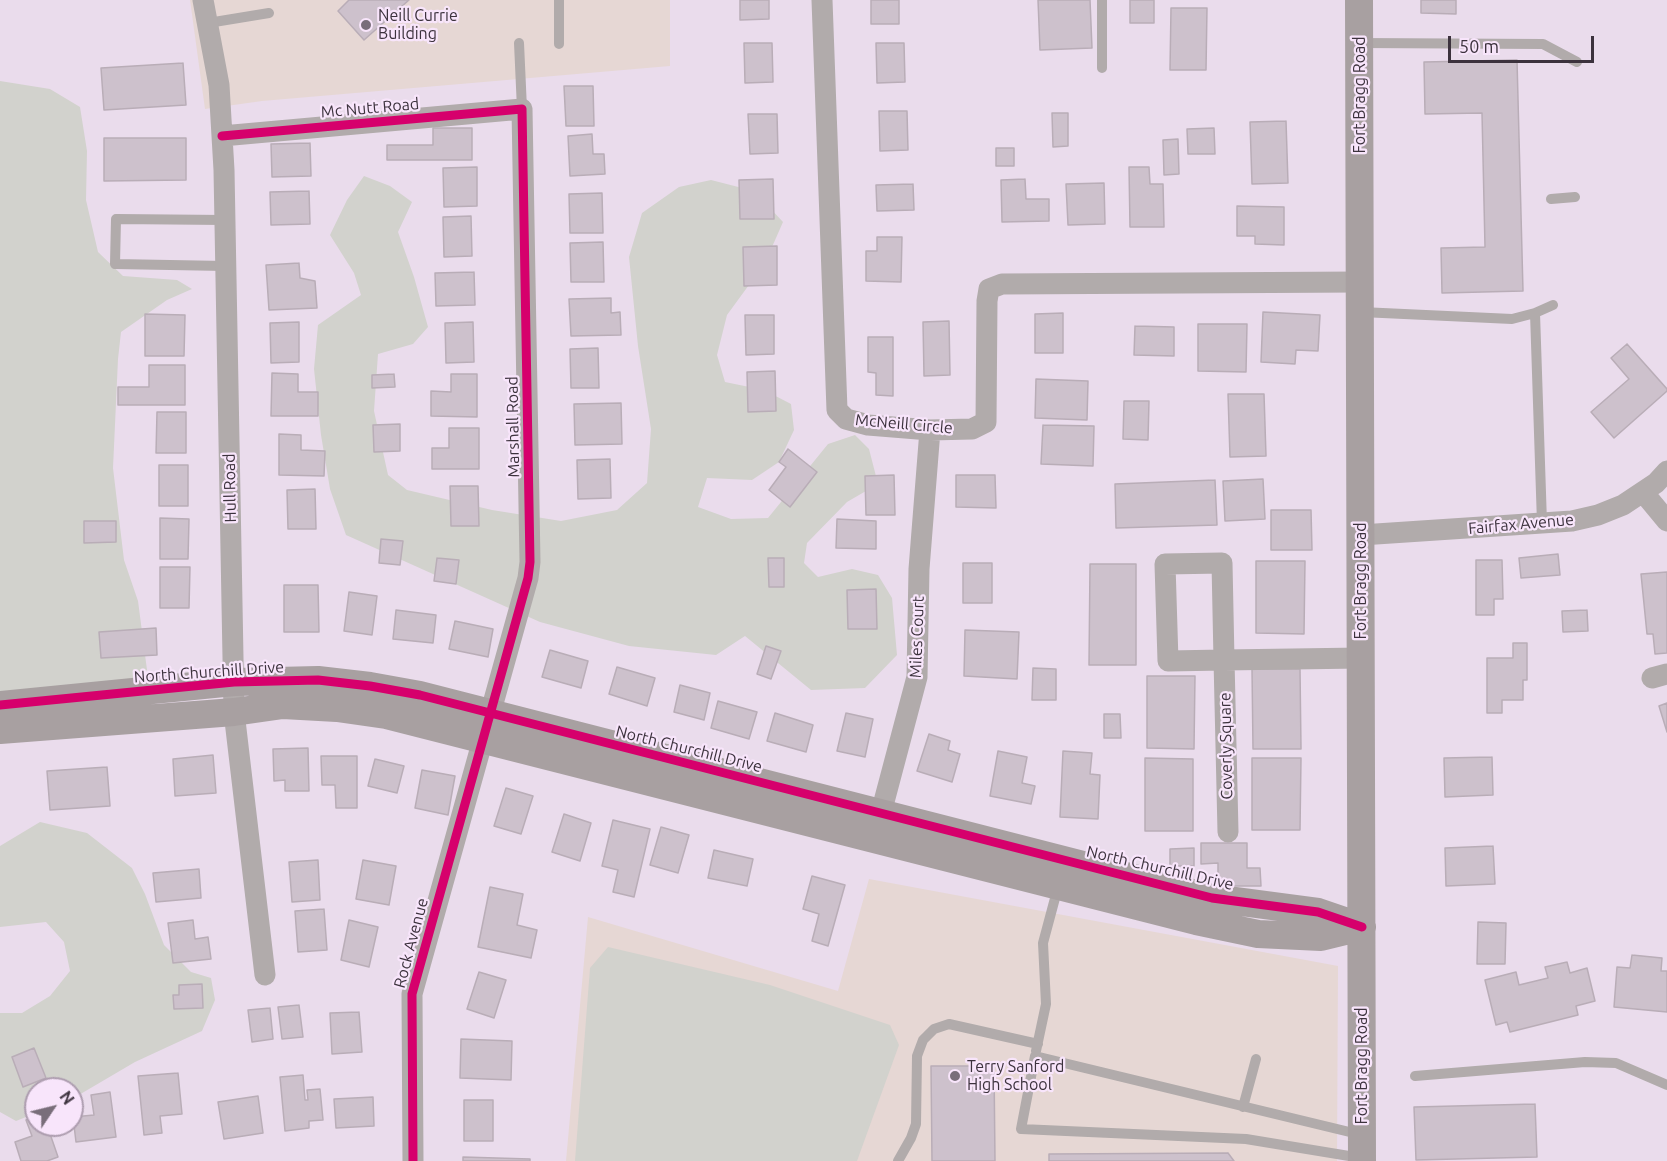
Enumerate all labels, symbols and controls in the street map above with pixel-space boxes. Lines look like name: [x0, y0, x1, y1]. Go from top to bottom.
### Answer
place label: Neill Currie Building: [378, 6, 458, 44]
marker: Neill Currie Building: [359, 18, 373, 32]
scale bar: [1451, 24, 1596, 62]
street label: Fort Bragg Road: [1350, 36, 1370, 154]
text: 50 m: [1459, 36, 1499, 56]
street label: Mc Nutt Road: [320, 94, 420, 122]
street label: Marshall Road: [503, 376, 523, 478]
street label: McNeill Circle: [854, 410, 954, 438]
street label: Hull Road: [220, 453, 240, 523]
street label: Fairfax Avenue: [1467, 510, 1575, 538]
street label: Fort Bragg Road: [1351, 522, 1371, 640]
street label: Miles Court: [906, 596, 928, 678]
street label: North Churchill Drive: [133, 657, 285, 687]
street label: Coverly Square: [1215, 692, 1237, 800]
street label: North Churchill Drive: [614, 721, 764, 777]
street label: North Churchill Drive: [1085, 842, 1235, 894]
street label: Rock Avenue: [390, 896, 432, 990]
street label: Fort Bragg Road: [1352, 1007, 1372, 1125]
place label: Terry Sanford High School: [967, 1057, 1064, 1095]
marker: Terry Sanford High School: [948, 1069, 962, 1083]
north arrow: [24, 1077, 84, 1137]
text: N: [56, 1088, 78, 1108]

